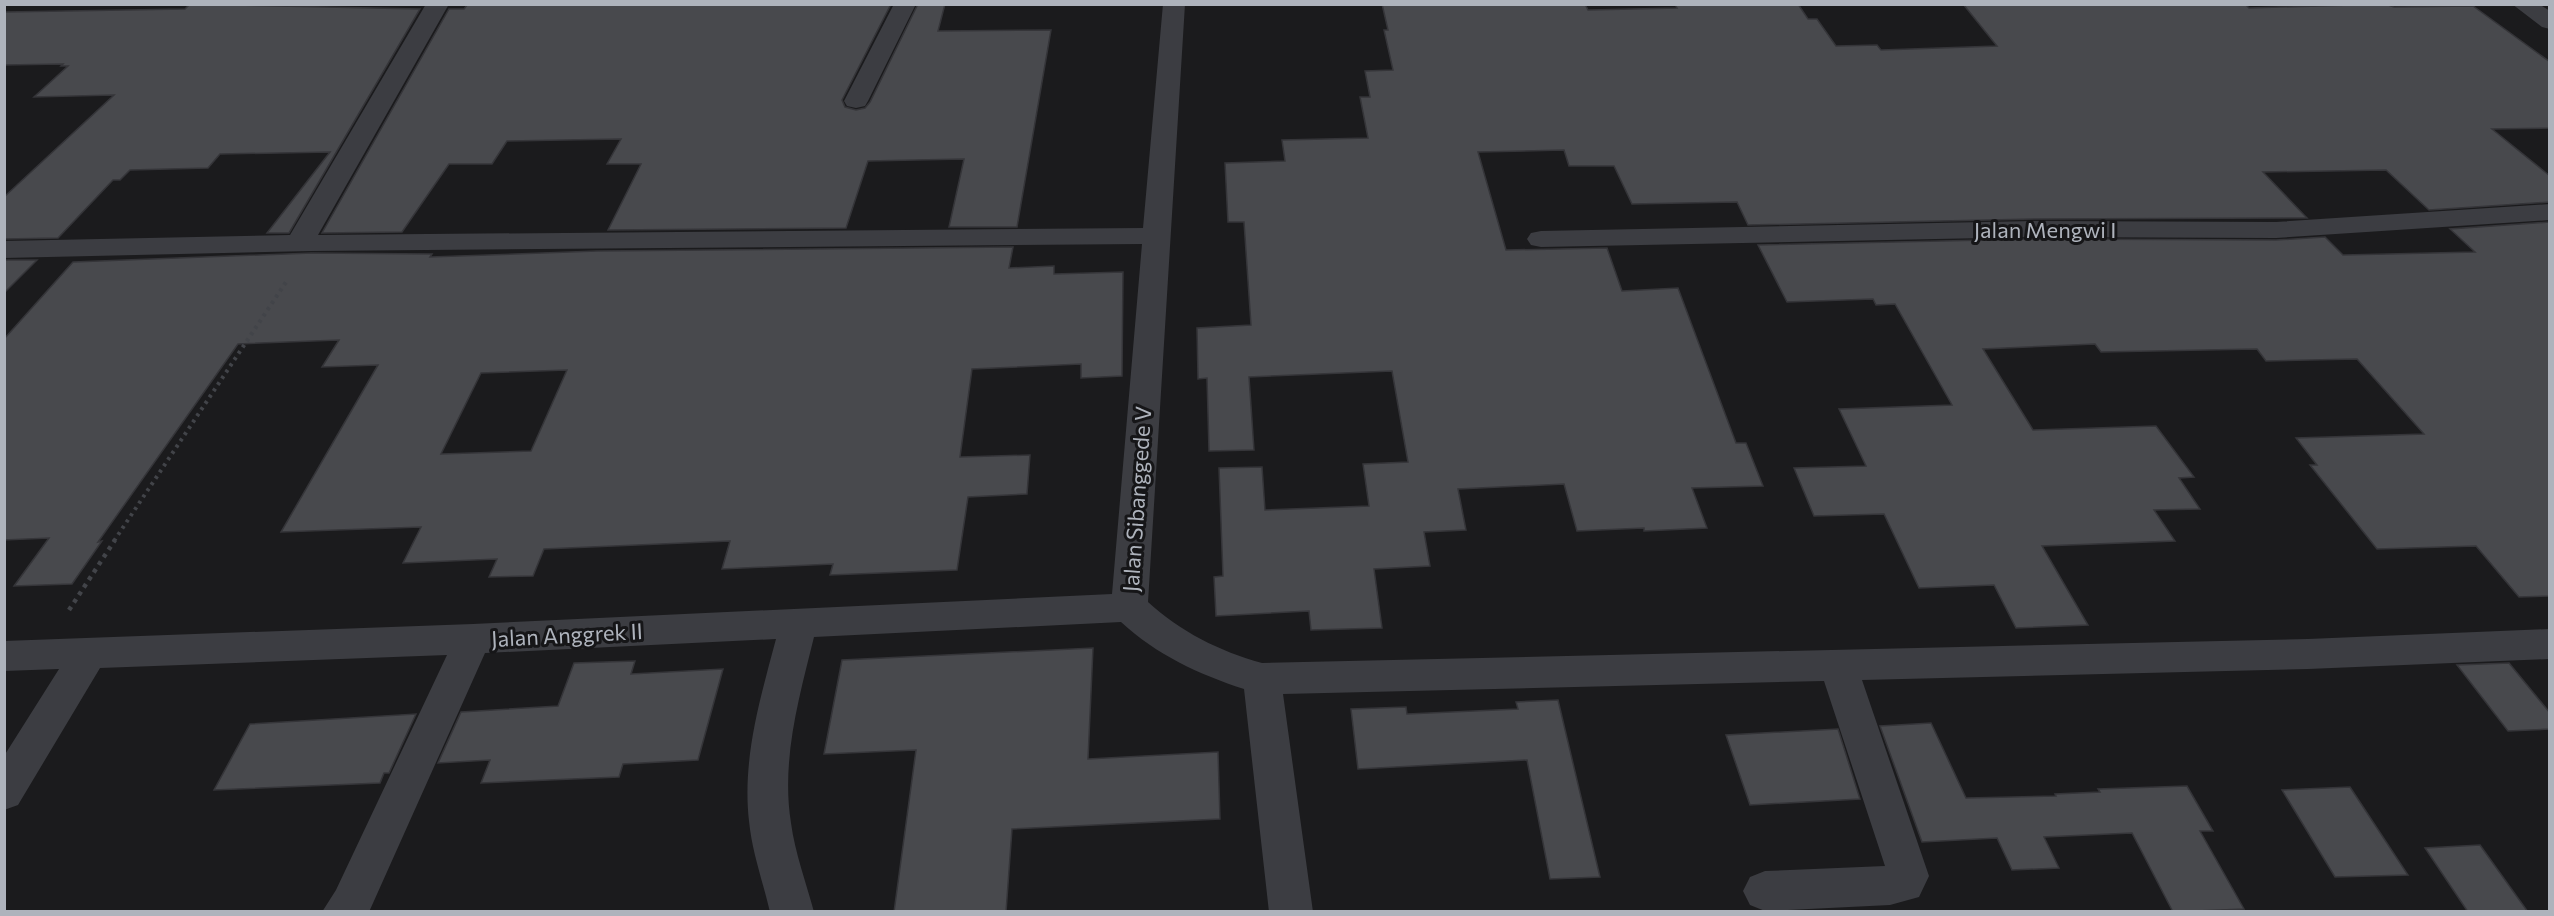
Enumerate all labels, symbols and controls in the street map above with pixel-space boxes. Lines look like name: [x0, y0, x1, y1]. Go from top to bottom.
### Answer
street label: Jalan Mengwi I: [1974, 216, 2116, 243]
street label: Jalan Sibanggede V: [1117, 405, 1156, 593]
street label: Jalan Anggrek II: [490, 617, 644, 652]

